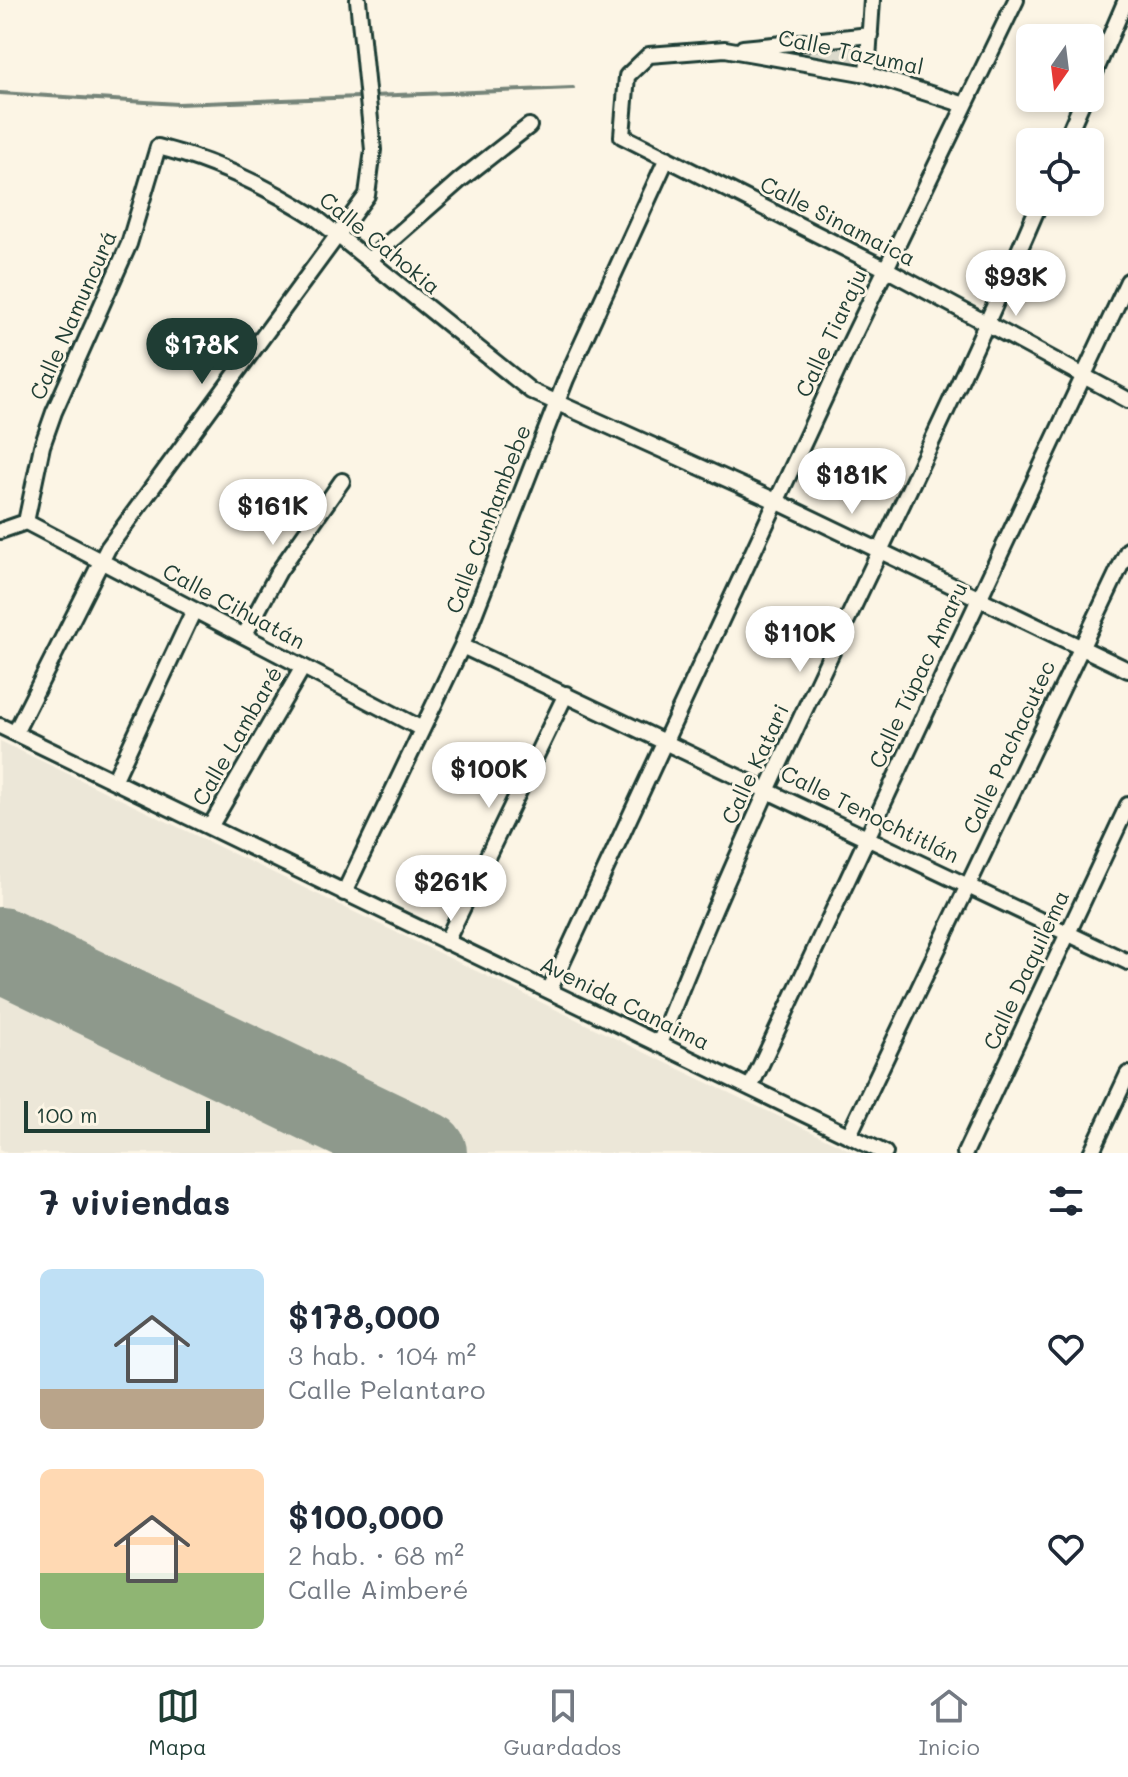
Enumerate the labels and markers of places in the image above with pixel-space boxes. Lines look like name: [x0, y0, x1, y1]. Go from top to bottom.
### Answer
pin: $93K: [969, 250, 1063, 318]
pin: $178K: [146, 318, 258, 386]
pin: $181K: [796, 448, 908, 516]
pin: $161K: [217, 479, 329, 547]
pin: $110K: [744, 606, 856, 674]
pin: $100K: [433, 742, 545, 810]
pin: $261K: [395, 855, 507, 923]

